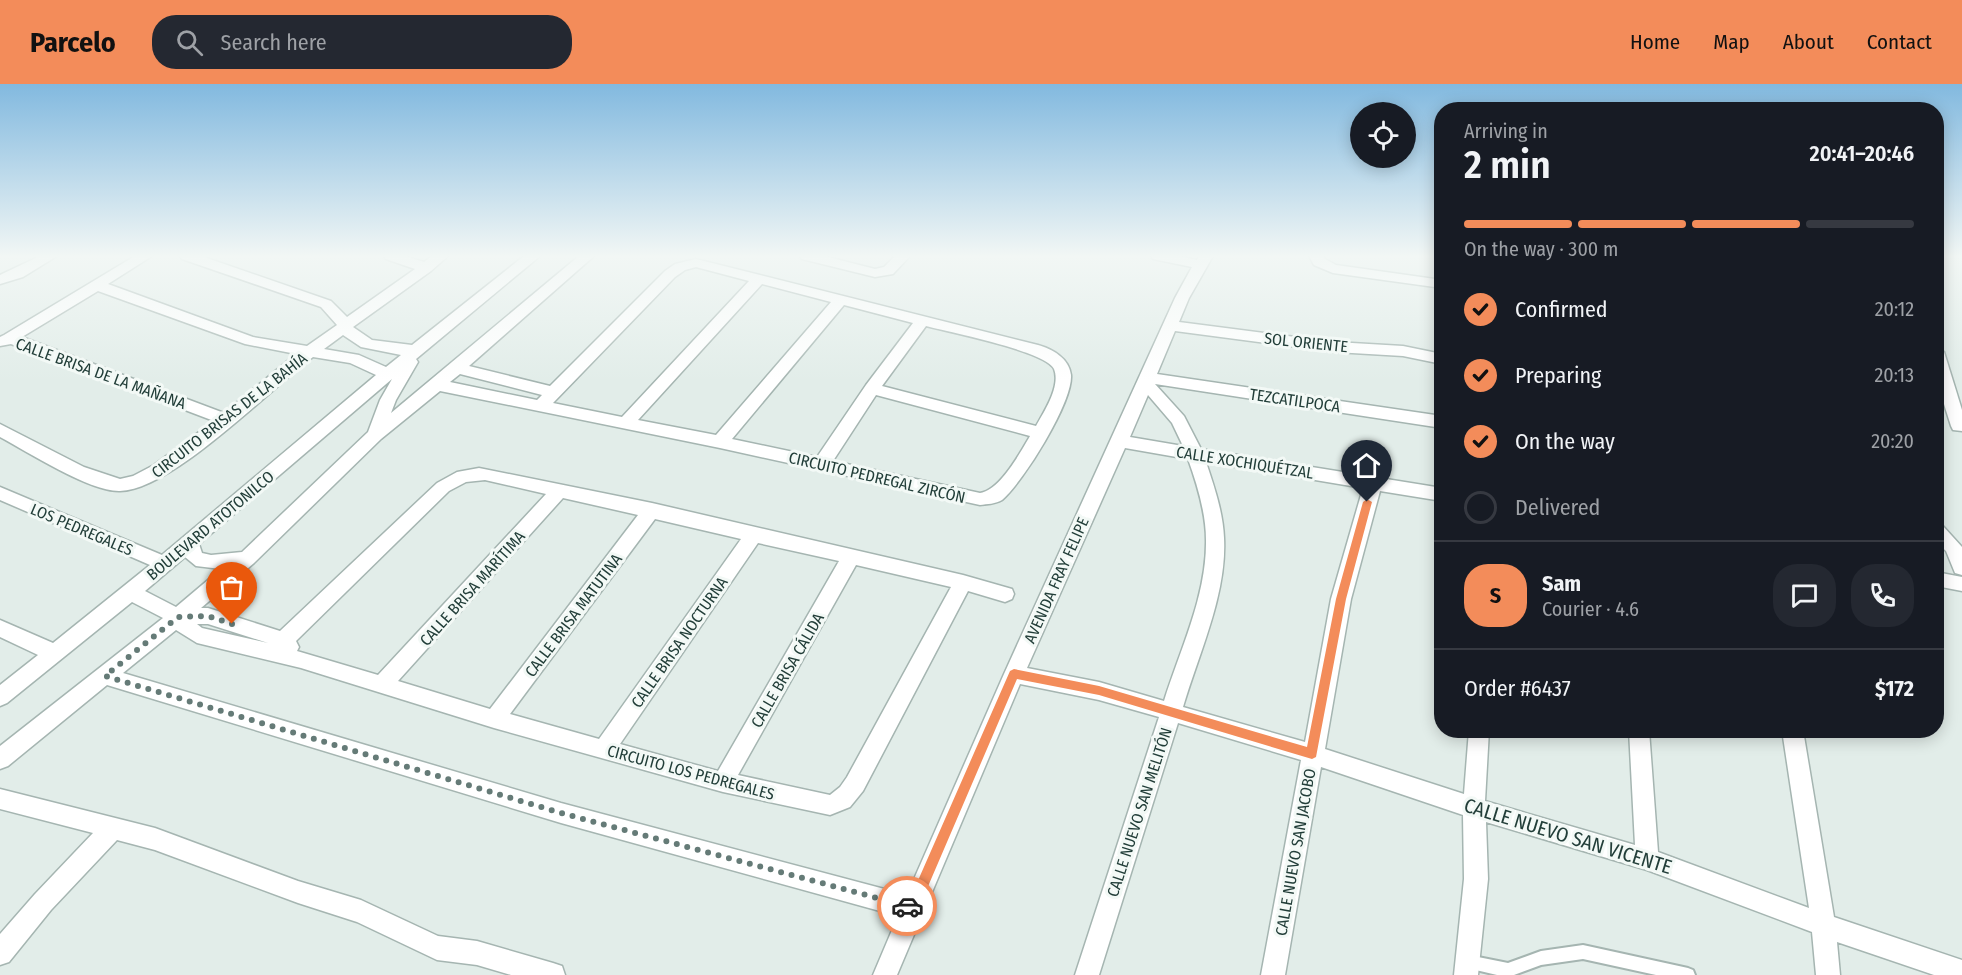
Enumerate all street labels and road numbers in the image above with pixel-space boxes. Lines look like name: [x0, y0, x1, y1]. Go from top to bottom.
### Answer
street label: SOL ORIENTE: [1263, 329, 1349, 356]
street label: CALLE BRISA DE LA MAÑANA: [13, 334, 189, 413]
street label: CIRCUITO BRISAS DE LA BAHÍA: [148, 348, 311, 482]
street label: TEZCATILPOCA: [1248, 385, 1342, 416]
street label: CALLE XOCHIQUÉTZAL: [1175, 442, 1315, 483]
street label: CIRCUITO PEDREGAL ZIRCÓN: [787, 448, 967, 507]
street label: BOULEVARD ATOTONILCO: [143, 467, 278, 584]
street label: LOS PEDREGALES: [28, 499, 136, 560]
street label: AVENIDA FRAY FELIPE: [1020, 514, 1093, 646]
street label: CALLE BRISA MARÍTIMA: [416, 527, 529, 650]
street label: CALLE BRISA MATUTINA: [521, 550, 626, 681]
street label: CALLE BRISA NOCTURNA: [627, 573, 732, 711]
street label: CALLE BRISA CÁLIDA: [747, 609, 828, 731]
street label: CALLE NUEVO SAN MELITÓN: [1103, 725, 1176, 899]
street label: CIRCUITO LOS PEDREGALES: [605, 741, 777, 804]
street label: CALLE NUEVO SAN JACOBO: [1271, 767, 1320, 937]
street label: CALLE NUEVO SAN VICENTE: [1461, 793, 1675, 879]

